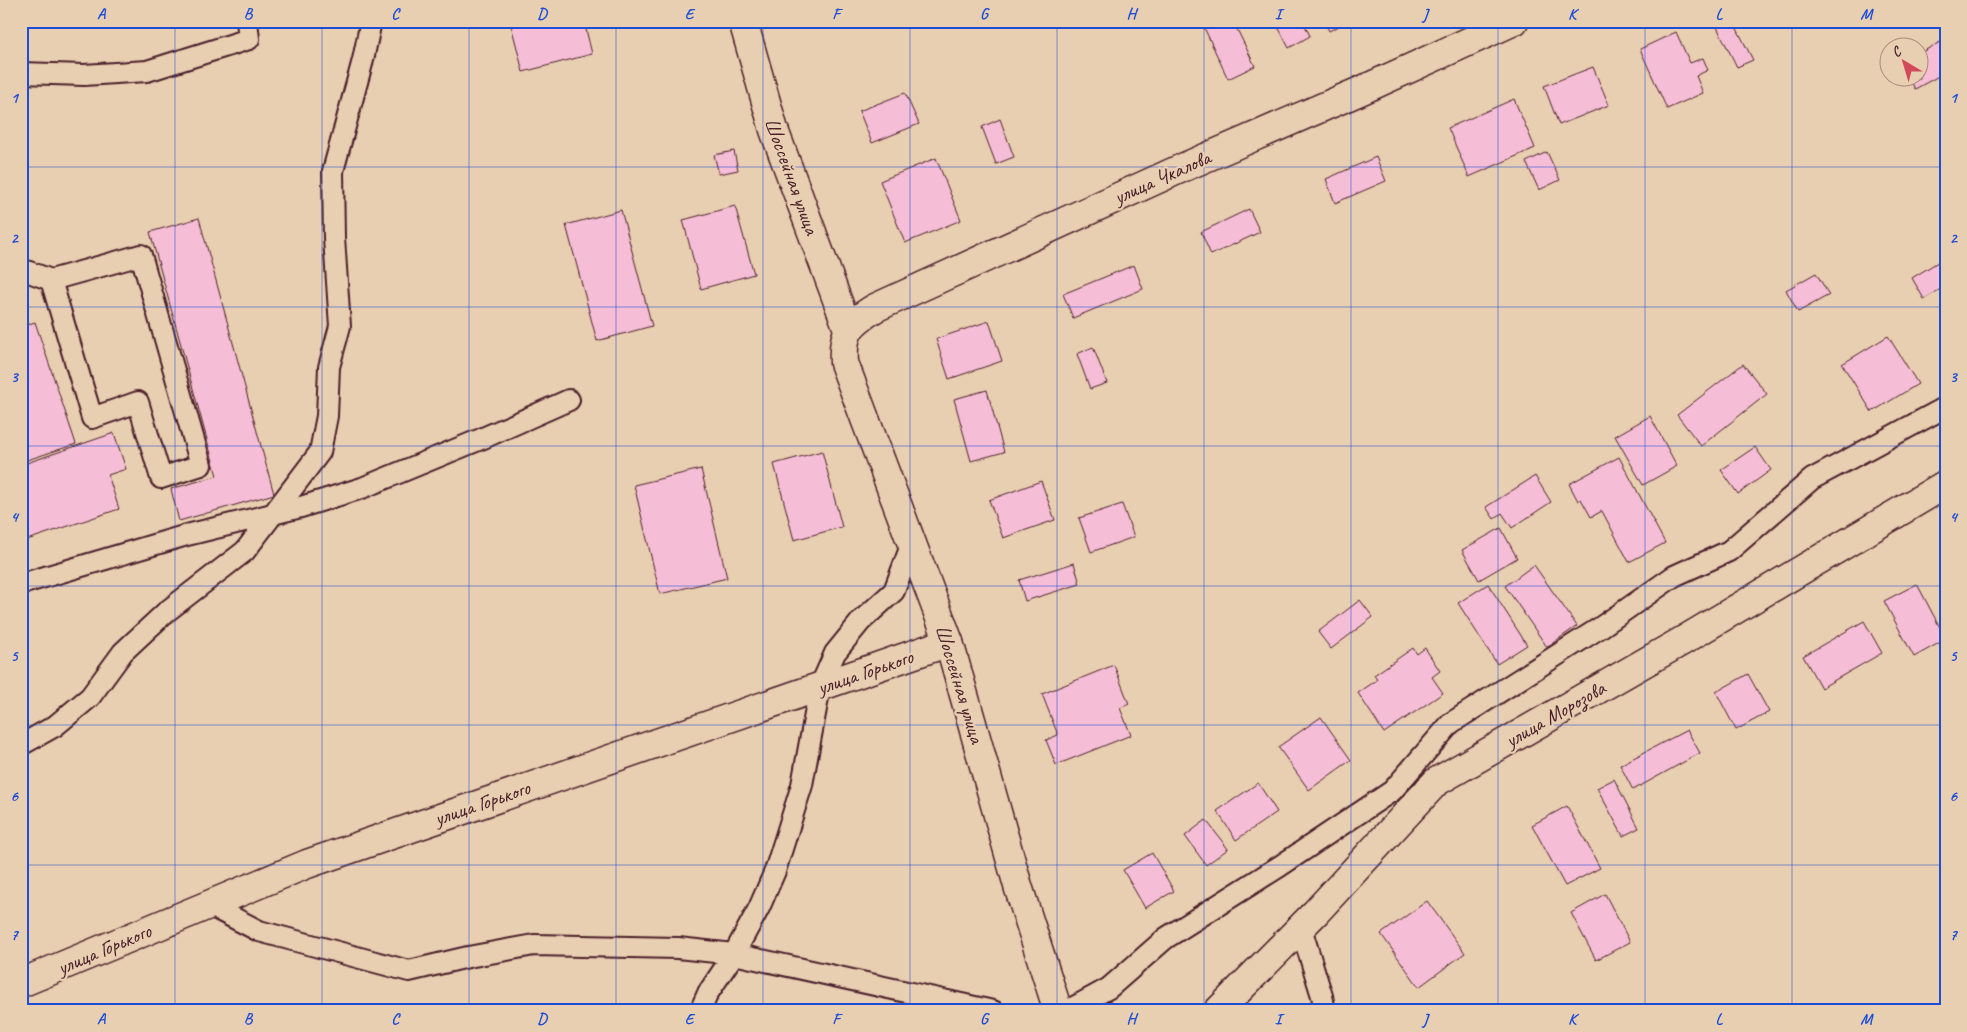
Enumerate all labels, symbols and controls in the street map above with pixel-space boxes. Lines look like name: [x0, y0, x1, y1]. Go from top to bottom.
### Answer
text: A: [97, 4, 107, 24]
text: B: [244, 4, 254, 24]
text: C: [391, 4, 401, 24]
text: D: [537, 4, 548, 24]
text: E: [685, 4, 696, 24]
text: F: [832, 4, 843, 24]
text: G: [980, 4, 990, 24]
text: H: [1126, 4, 1138, 24]
text: I: [1275, 4, 1285, 24]
text: J: [1421, 4, 1430, 24]
text: K: [1568, 4, 1580, 24]
text: L: [1716, 4, 1724, 24]
text: M: [1860, 4, 1874, 24]
north arrow: [1880, 38, 1930, 88]
text: С: [1888, 42, 1906, 61]
text: 1: [10, 88, 19, 108]
text: 1: [1949, 88, 1958, 108]
street label: Шоссейная улица: [759, 114, 826, 239]
street label: улица Чкалова: [1108, 143, 1217, 211]
text: 2: [10, 228, 19, 248]
text: 2: [1949, 228, 1958, 248]
text: 3: [10, 367, 19, 387]
text: 3: [1949, 367, 1958, 387]
text: 4: [10, 507, 19, 527]
text: 4: [1949, 507, 1958, 527]
street label: Шоссейная улица: [930, 622, 991, 748]
street label: улица Горького: [812, 643, 918, 701]
text: 5: [11, 646, 20, 666]
text: 5: [1950, 646, 1959, 666]
street label: улица Морозова: [1498, 674, 1612, 755]
street label: улица Горького: [429, 774, 535, 832]
text: 6: [10, 786, 19, 806]
text: 6: [1949, 786, 1958, 806]
street label: улица Горького: [51, 917, 156, 981]
text: 7: [10, 925, 19, 945]
text: 7: [1949, 925, 1958, 945]
text: A: [97, 1009, 107, 1029]
text: B: [244, 1009, 254, 1029]
text: C: [391, 1009, 401, 1029]
text: D: [537, 1009, 548, 1029]
text: E: [685, 1009, 696, 1029]
text: F: [832, 1009, 843, 1029]
text: G: [980, 1009, 990, 1029]
text: H: [1126, 1009, 1138, 1029]
text: I: [1275, 1009, 1285, 1029]
text: J: [1421, 1009, 1430, 1029]
text: K: [1568, 1009, 1580, 1029]
text: L: [1716, 1009, 1724, 1029]
text: M: [1860, 1009, 1874, 1029]

